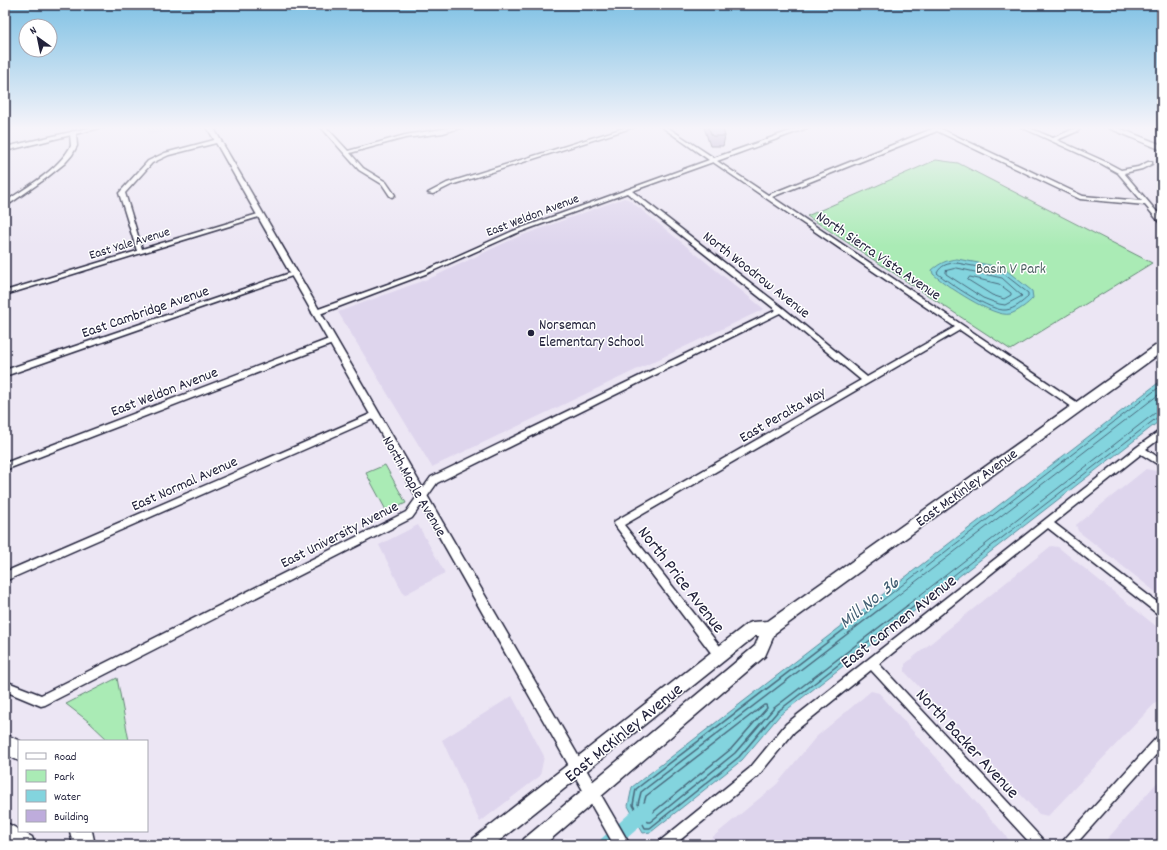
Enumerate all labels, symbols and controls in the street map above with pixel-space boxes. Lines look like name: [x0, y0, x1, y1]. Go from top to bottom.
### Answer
north arrow: [18, 18, 58, 58]
text: N: [27, 23, 41, 39]
street label: East Weldon Avenue: [484, 190, 582, 243]
street label: North Sierra Vista Avenue: [811, 207, 945, 307]
street label: East Yale Avenue: [87, 223, 173, 266]
street label: North Woodrow Avenue: [697, 227, 814, 325]
park label: Basin V Park: [976, 259, 1046, 281]
street label: East Cambridge Avenue: [79, 281, 213, 345]
place label: Norseman Elementary School: [539, 315, 644, 354]
marker: Norseman Elementary School: [526, 328, 536, 338]
street label: East Weldon Avenue: [108, 362, 222, 423]
street label: East Peralta Way: [736, 382, 831, 449]
street label: North Maple Avenue: [376, 433, 451, 542]
street label: East McKinley Avenue: [912, 444, 1023, 533]
street label: East Normal Avenue: [128, 451, 242, 518]
street label: East University Avenue: [277, 496, 403, 575]
street label: North Price Avenue: [630, 522, 730, 639]
water label: Mill No. 36: [834, 570, 907, 637]
street label: East Carmen Avenue: [836, 570, 963, 676]
street label: East McKinley Avenue: [560, 678, 689, 789]
street label: North Backer Avenue: [909, 684, 1024, 805]
legend: [18, 740, 148, 832]
text: Road: [54, 749, 76, 766]
text: Park: [54, 769, 75, 786]
text: Water: [54, 789, 81, 806]
text: Building: [54, 809, 89, 826]

